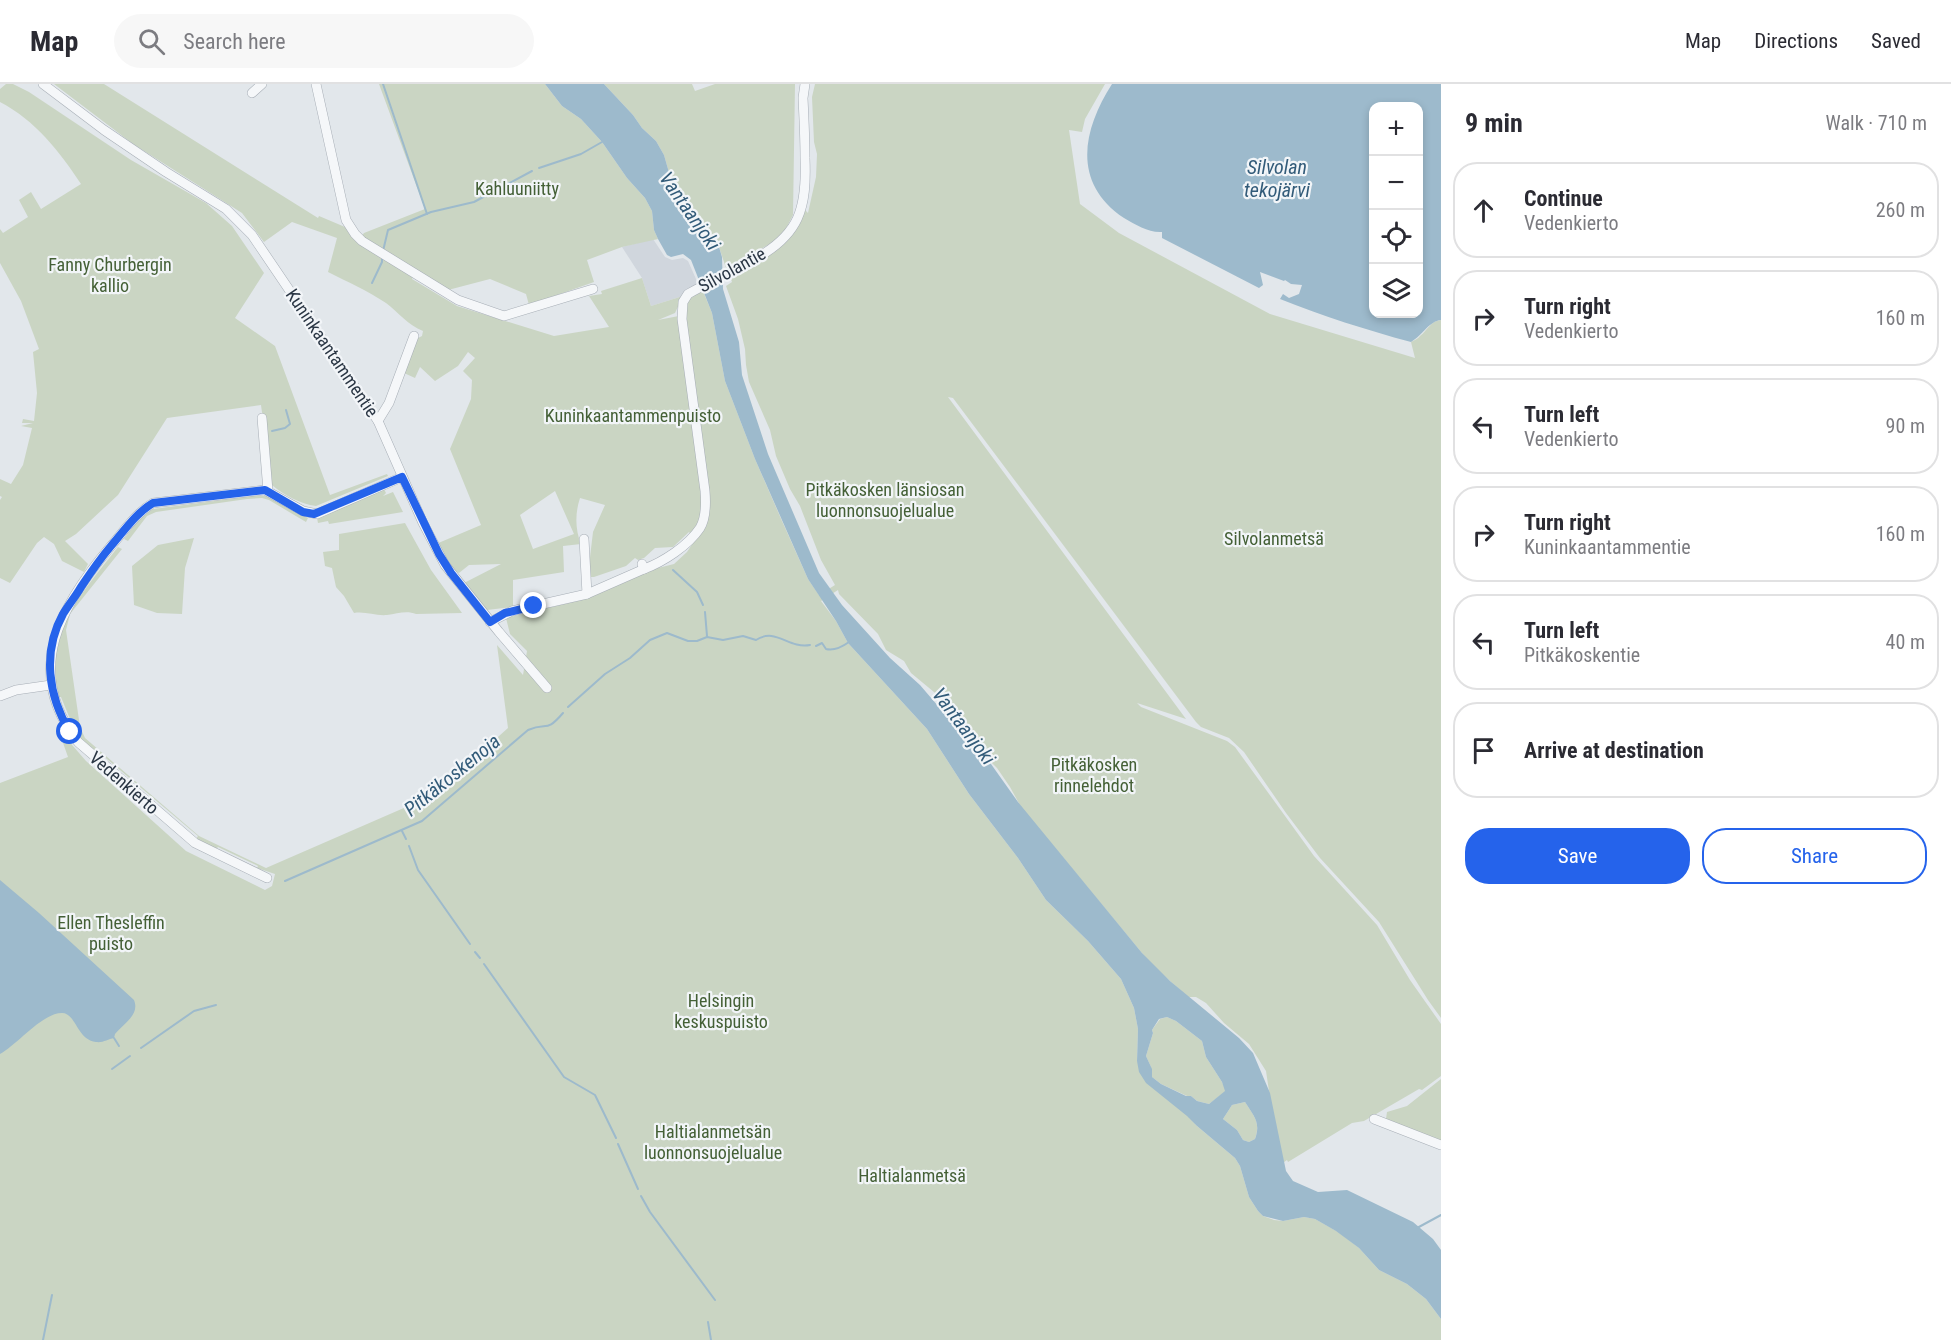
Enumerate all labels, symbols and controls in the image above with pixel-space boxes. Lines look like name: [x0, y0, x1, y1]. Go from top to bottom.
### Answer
search box: [114, 14, 534, 68]
text: Map: [30, 25, 78, 58]
icon: search: [135, 25, 168, 58]
text: Search here: [183, 29, 286, 54]
text: Map: [1685, 29, 1721, 53]
text: Directions: [1754, 29, 1838, 53]
text: Saved: [1871, 29, 1921, 53]
map controls: [1369, 102, 1423, 318]
button: +: [1369, 102, 1423, 156]
text: 9 min: [1465, 108, 1523, 138]
text: Walk · 710 m: [1826, 111, 1927, 135]
water label: Silvolan tekojärvi: [1244, 155, 1310, 202]
button: −: [1369, 156, 1423, 210]
water label: Vantaanjoki: [654, 167, 726, 255]
park label: Kahluuniitty: [475, 178, 559, 199]
text: Continue: [1524, 186, 1603, 211]
icon: ahead: [1467, 194, 1500, 227]
text: 260 m: [1876, 198, 1925, 222]
button: locate: [1369, 210, 1423, 264]
text: Vedenkierto: [1524, 211, 1618, 235]
street label: Silvolantie: [694, 243, 769, 297]
park label: Fanny Churbergin kallio: [48, 254, 172, 296]
button: layers: [1369, 264, 1423, 318]
street label: Kuninkaantammentie: [282, 285, 383, 421]
text: Turn right: [1524, 294, 1611, 319]
icon: right: [1467, 302, 1500, 335]
text: 160 m: [1876, 306, 1925, 330]
text: Vedenkierto: [1524, 319, 1618, 343]
text: Turn left: [1524, 402, 1599, 427]
park label: Kuninkaantammenpuisto: [545, 405, 721, 426]
icon: left: [1467, 410, 1500, 443]
text: 90 m: [1886, 414, 1925, 438]
text: Vedenkierto: [1524, 427, 1618, 451]
park label: Pitkäkosken länsiosan luonnonsuojelualue: [805, 479, 965, 521]
text: Turn right: [1524, 510, 1611, 535]
icon: right: [1467, 518, 1500, 551]
text: 160 m: [1876, 522, 1925, 546]
park label: Silvolanmetsä: [1224, 528, 1324, 549]
text: Kuninkaantammentie: [1524, 535, 1691, 559]
route end: [520, 592, 546, 618]
text: Turn left: [1524, 618, 1599, 643]
icon: left: [1467, 626, 1500, 659]
text: 40 m: [1886, 630, 1925, 654]
text: Pitkäkoskentie: [1524, 643, 1640, 667]
water label: Vantaanjoki: [927, 683, 1001, 770]
route start: [56, 718, 82, 744]
water label: Pitkäkoskenoja: [399, 729, 505, 821]
icon: arrive: [1467, 734, 1500, 767]
text: Arrive at destination: [1524, 738, 1704, 763]
street label: Vedenkierto: [85, 747, 163, 818]
park label: Pitkäkosken rinnelehdot: [1051, 754, 1137, 796]
button: Save: [1465, 828, 1690, 884]
button: Share: [1702, 828, 1927, 884]
park label: Ellen Thesleffin puisto: [57, 912, 165, 954]
park label: Helsingin keskuspuisto: [674, 990, 768, 1032]
park label: Haltialanmetsän luonnonsuojelualue: [644, 1121, 782, 1163]
park label: Haltialanmetsä: [858, 1165, 966, 1186]

